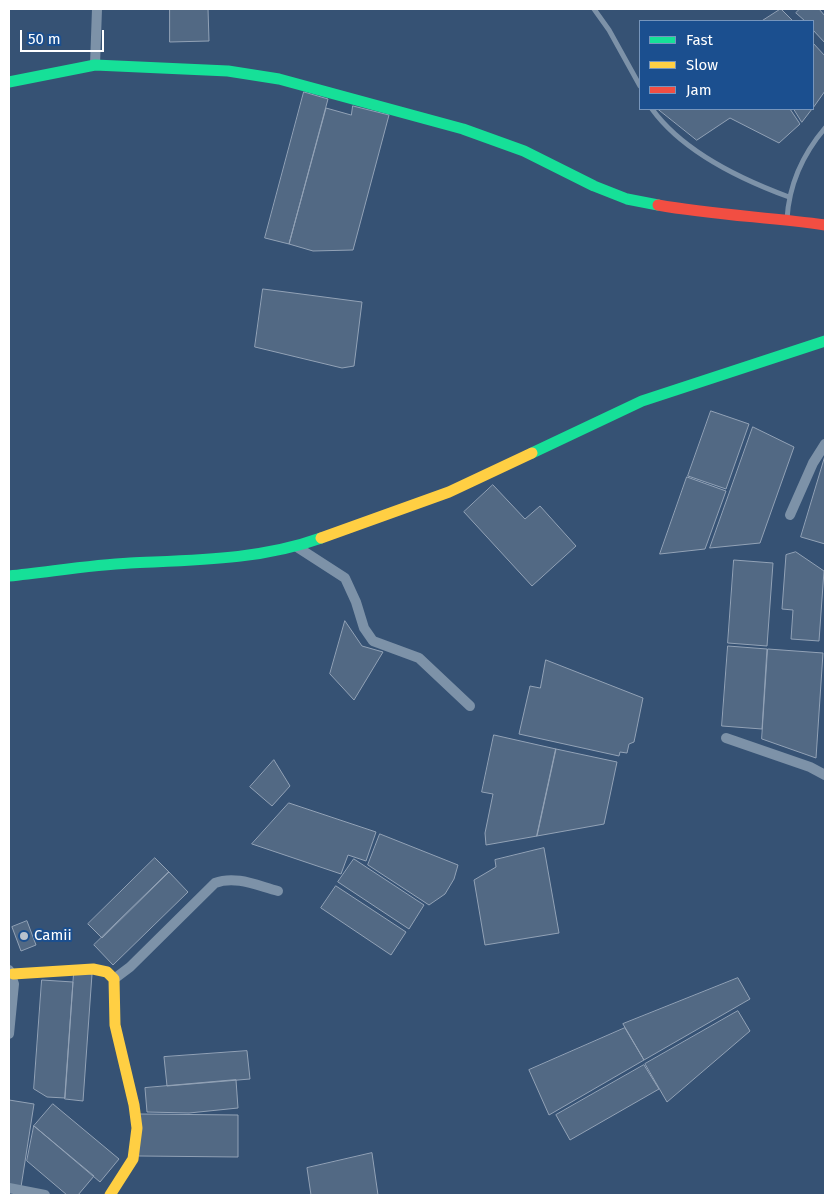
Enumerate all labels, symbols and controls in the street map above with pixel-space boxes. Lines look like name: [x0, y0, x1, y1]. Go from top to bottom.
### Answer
scale bar: [22, 20, 106, 52]
legend: [639, 20, 814, 110]
text: 50 m: [28, 30, 61, 48]
text: Fast: [686, 31, 713, 49]
text: Slow: [686, 56, 718, 74]
text: Jam: [686, 81, 712, 99]
place label: Camii: [34, 927, 72, 945]
marker: Camii: [18, 930, 30, 942]

